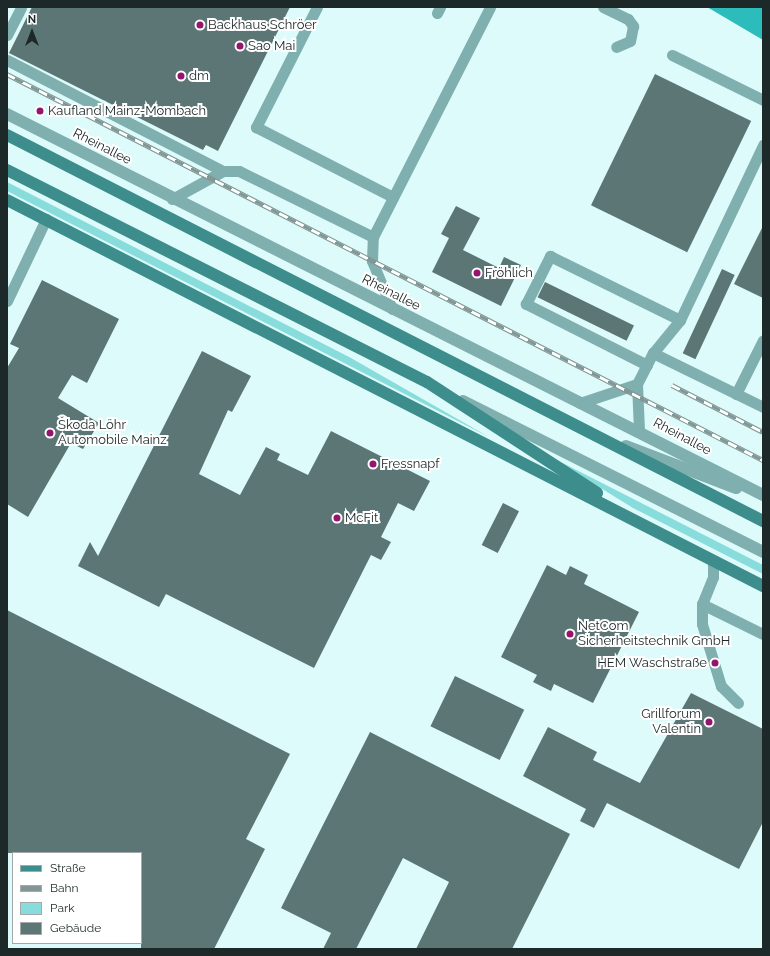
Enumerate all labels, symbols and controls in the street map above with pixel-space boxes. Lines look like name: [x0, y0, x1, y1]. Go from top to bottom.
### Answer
north arrow: [12, 12, 52, 52]
text: N: [28, 13, 36, 26]
place label: Backhaus Schröer: [208, 17, 317, 33]
marker: Backhaus Schröer: [195, 20, 205, 30]
place label: Sao Mai: [248, 38, 295, 54]
marker: Sao Mai: [235, 41, 245, 51]
place label: dm: [189, 68, 209, 84]
marker: dm: [176, 71, 186, 81]
place label: Kaufland Mainz-Mombach: [48, 103, 206, 119]
marker: Kaufland Mainz-Mombach: [35, 106, 45, 116]
street label: Rheinallee: [70, 126, 134, 168]
place label: Fröhlich: [485, 265, 533, 281]
marker: Fröhlich: [472, 268, 482, 278]
street label: Rheinallee: [359, 272, 423, 314]
street label: Rheinallee: [650, 415, 714, 459]
place label: Škoda Löhr Automobile Mainz: [58, 418, 167, 449]
marker: Škoda Löhr Automobile Mainz: [45, 428, 55, 438]
place label: Fressnapf: [381, 456, 440, 472]
marker: Fressnapf: [368, 459, 378, 469]
place label: McFit: [345, 510, 378, 526]
marker: McFit: [332, 513, 342, 523]
place label: NetCom Sicherheitstechnik GmbH: [578, 619, 730, 650]
marker: NetCom Sicherheitstechnik GmbH: [565, 629, 575, 639]
place label: HEM Waschstraße: [597, 655, 707, 671]
marker: HEM Waschstraße: [710, 658, 720, 668]
place label: Grillforum Valentin: [641, 707, 701, 738]
marker: Grillforum Valentin: [704, 717, 714, 727]
legend: [12, 852, 142, 944]
text: Straße: [50, 861, 86, 875]
text: Bahn: [50, 881, 79, 895]
text: Park: [50, 901, 75, 915]
text: Gebäude: [50, 921, 101, 935]

